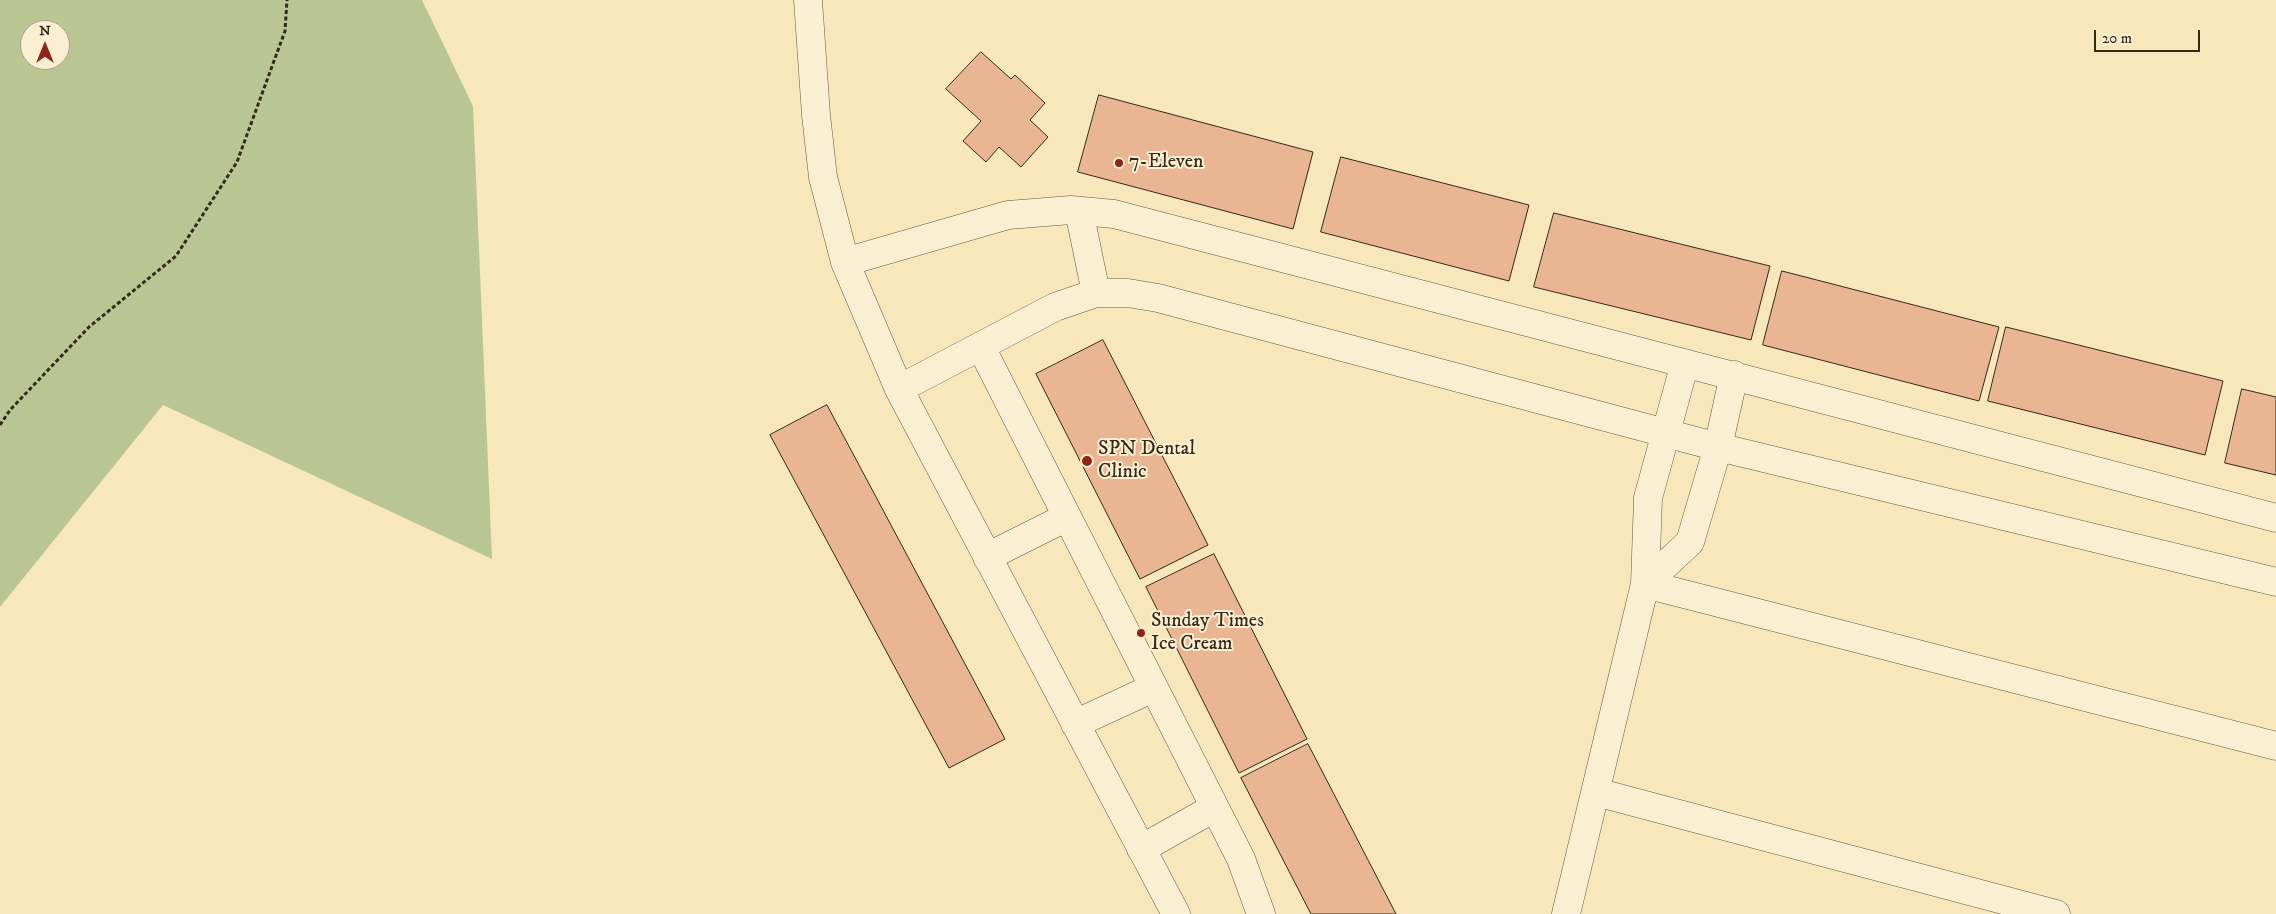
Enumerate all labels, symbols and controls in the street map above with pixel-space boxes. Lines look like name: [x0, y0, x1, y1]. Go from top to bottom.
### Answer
north arrow: [20, 20, 70, 70]
scale bar: [2096, 20, 2202, 52]
text: N: [39, 22, 51, 40]
text: 20 m: [2102, 29, 2132, 48]
place label: 7-Eleven: [1129, 151, 1204, 175]
marker: 7-Eleven: [1113, 157, 1125, 169]
place label: SPN Dental Clinic: [1098, 438, 1195, 485]
marker: SPN Dental Clinic: [1080, 454, 1094, 468]
place label: Sunday Times Ice Cream: [1151, 610, 1264, 657]
marker: Sunday Times Ice Cream: [1135, 627, 1147, 639]

